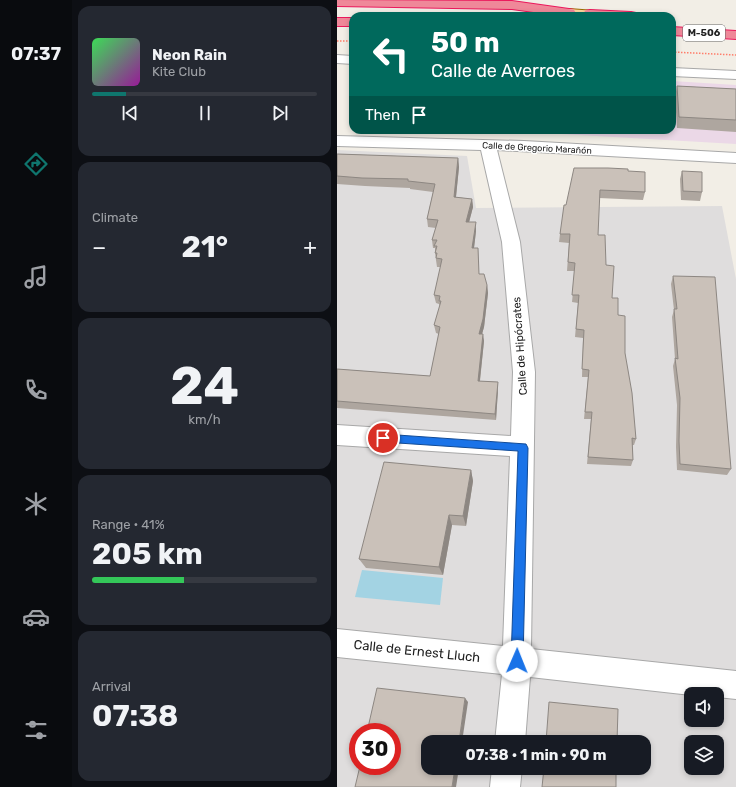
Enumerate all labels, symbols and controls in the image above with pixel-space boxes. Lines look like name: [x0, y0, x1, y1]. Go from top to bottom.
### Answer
road number: M-506: [683, 25, 725, 41]
text: 50 m: [431, 26, 500, 59]
icon: left: [365, 28, 417, 80]
text: 07:37: [11, 43, 61, 65]
text: Neon Rain: [152, 46, 227, 64]
text: Calle de Averroes: [431, 60, 575, 82]
text: Kite Club: [152, 64, 206, 79]
icon: previous: [119, 102, 141, 124]
icon: pause: [194, 102, 216, 124]
icon: next: [269, 102, 291, 124]
icon: arrive: [408, 104, 430, 126]
text: Then: [365, 106, 400, 124]
street label: Calle de Gregorio Marañón: [482, 140, 592, 156]
icon: directions: [22, 150, 50, 178]
text: Climate: [92, 210, 138, 225]
text: 21°: [181, 229, 228, 265]
text: −: [92, 234, 106, 261]
text: +: [303, 234, 317, 261]
icon: music: [22, 263, 50, 291]
street label: Calle de Hipócrates: [510, 296, 530, 396]
text: 24: [170, 355, 239, 417]
icon: phone: [22, 376, 50, 404]
text: km/h: [188, 412, 221, 427]
pin: [366, 421, 400, 455]
icon: arrive: [372, 427, 394, 449]
icon: climate: [22, 490, 50, 518]
text: Range · 41%: [92, 517, 165, 532]
text: 205 km: [92, 536, 203, 572]
icon: car: [22, 603, 50, 631]
street label: Calle de Ernest Lluch: [353, 637, 481, 665]
position arrow: [496, 640, 538, 682]
text: Arrival: [92, 679, 131, 694]
map controls: [684, 687, 724, 775]
button: sound: [684, 687, 724, 727]
text: 07:38: [92, 698, 178, 734]
icon: filters: [22, 716, 50, 744]
speed limit sign: 30: [349, 723, 401, 775]
button: layers: [684, 735, 724, 775]
text: 07:38 · 1 min · 90 m: [466, 746, 606, 764]

